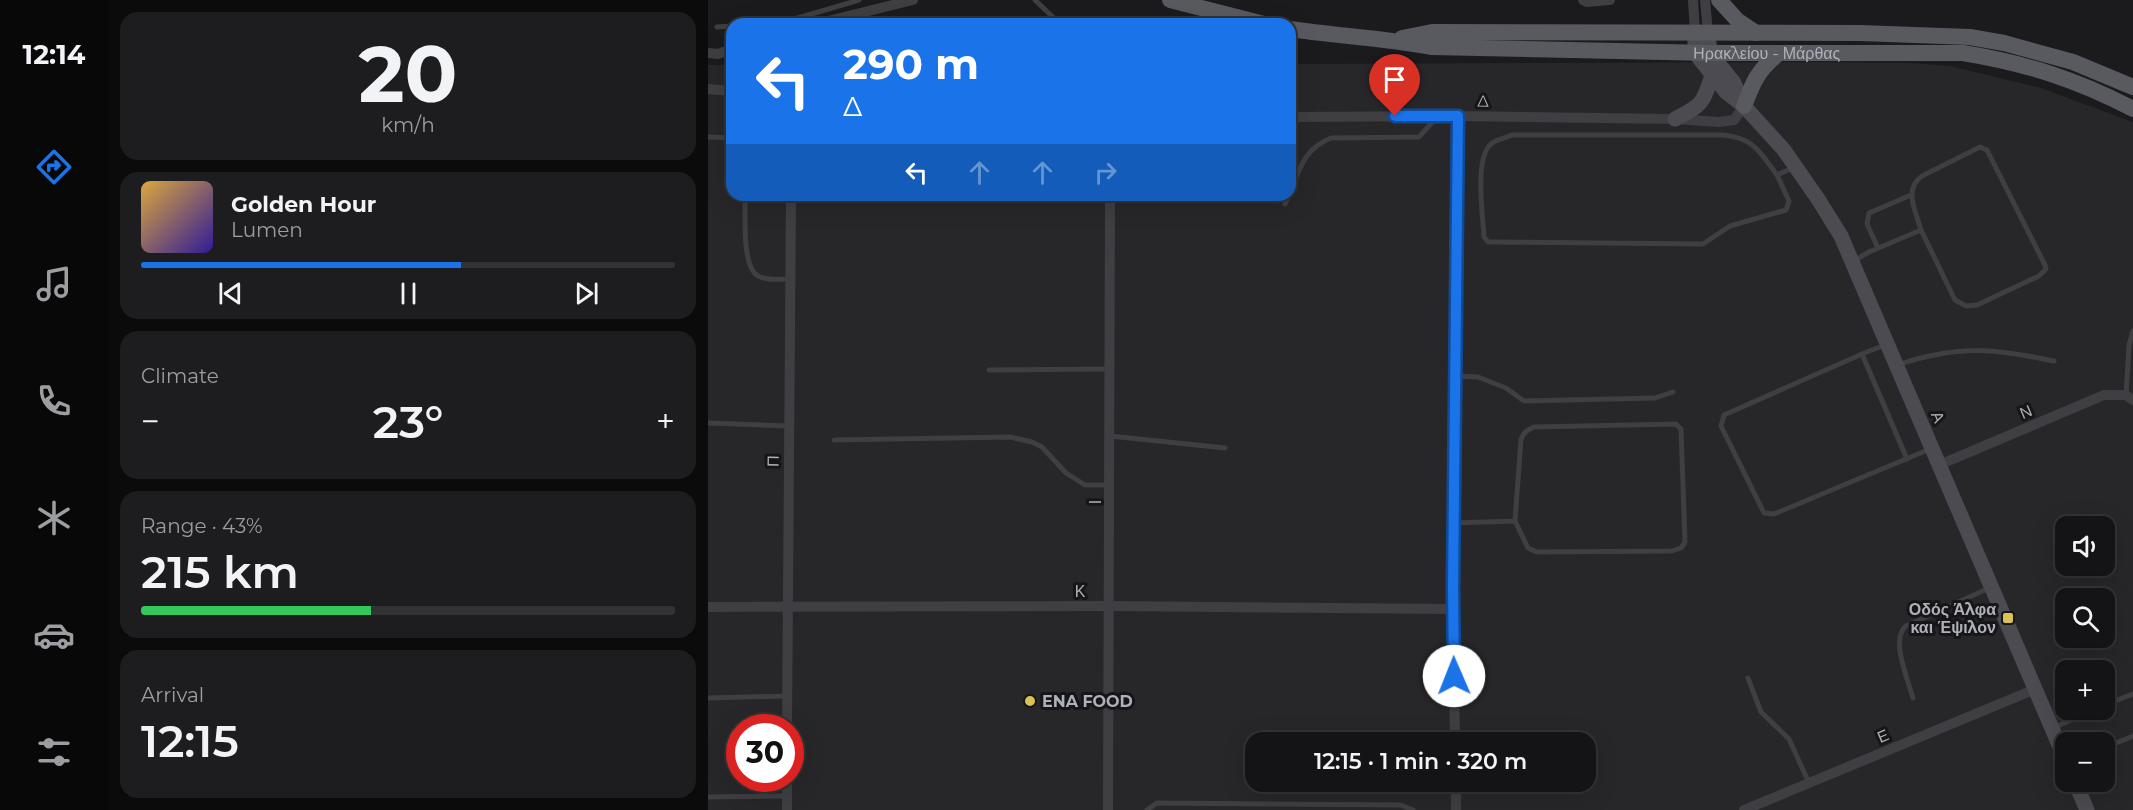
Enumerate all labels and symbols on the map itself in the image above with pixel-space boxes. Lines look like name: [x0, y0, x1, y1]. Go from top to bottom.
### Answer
street label: Ηρακλείου - Μάρθας: [1693, 43, 1841, 63]
pin: [1369, 54, 1420, 116]
street label: Δ: [1477, 91, 1489, 111]
street label: Ν: [2017, 401, 2035, 423]
street label: Α: [1927, 408, 1949, 426]
street label: Π: [763, 455, 783, 467]
street label: Ι: [1086, 500, 1105, 504]
street label: Κ: [1075, 582, 1086, 601]
place label: Οδός Άλφα και Έψιλον: [1909, 600, 1996, 637]
marker: Οδός Άλφα και Έψιλον: [2001, 611, 2015, 625]
position arrow: [1422, 644, 1486, 708]
place label: ENA FOOD: [1042, 692, 1133, 711]
marker: ENA FOOD: [1023, 694, 1037, 708]
speed limit sign: 30: [726, 714, 804, 792]
street label: Ε: [1874, 725, 1892, 747]

